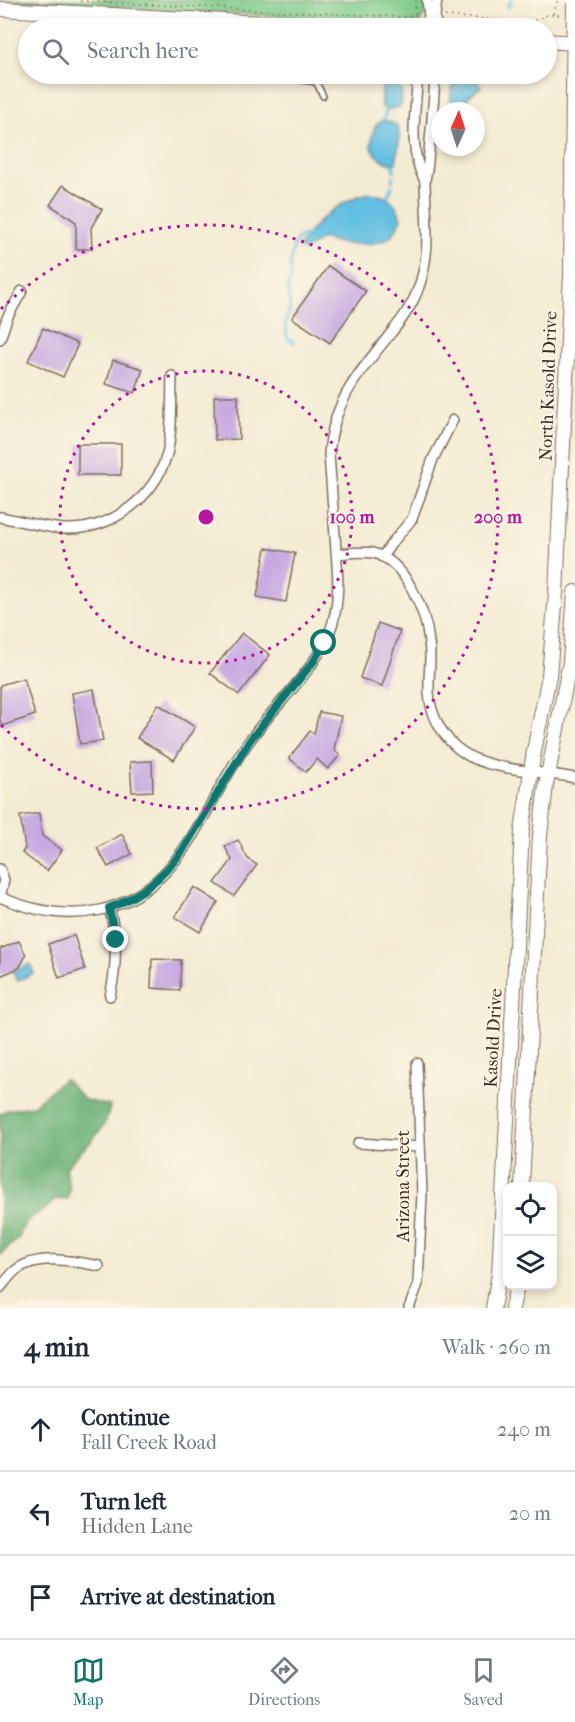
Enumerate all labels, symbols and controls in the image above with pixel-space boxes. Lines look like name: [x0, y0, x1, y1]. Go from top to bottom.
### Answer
search box: [18, 18, 557, 84]
icon: search: [39, 35, 72, 68]
text: Search here: [87, 38, 199, 64]
north arrow: [431, 102, 485, 156]
street label: North Kasold Drive: [535, 311, 562, 461]
centre of rings: [196, 507, 216, 527]
text: 100 m: [329, 507, 376, 528]
text: 200 m: [474, 507, 523, 528]
route start: [310, 629, 336, 655]
route end: [102, 926, 128, 952]
street label: Kasold Drive: [480, 988, 507, 1088]
street label: Arizona Street: [393, 1130, 414, 1243]
map controls: [503, 1182, 557, 1290]
button: locate: [503, 1182, 557, 1236]
button: layers: [503, 1236, 557, 1290]
text: 4 min: [24, 1332, 89, 1363]
text: Walk · 260 m: [442, 1336, 551, 1359]
text: Continue: [81, 1405, 170, 1431]
icon: ahead: [24, 1413, 57, 1446]
text: 240 m: [497, 1418, 551, 1441]
text: Fall Creek Road: [81, 1431, 217, 1454]
text: Turn left: [81, 1489, 167, 1515]
icon: left: [24, 1497, 57, 1530]
text: 20 m: [509, 1502, 551, 1525]
text: Hidden Lane: [81, 1515, 193, 1538]
icon: arrive: [24, 1581, 57, 1614]
text: Arrive at destination: [81, 1584, 275, 1610]
tab: Map: [72, 1654, 105, 1709]
tab: Directions: [248, 1654, 320, 1709]
tab: Saved: [464, 1654, 503, 1709]

